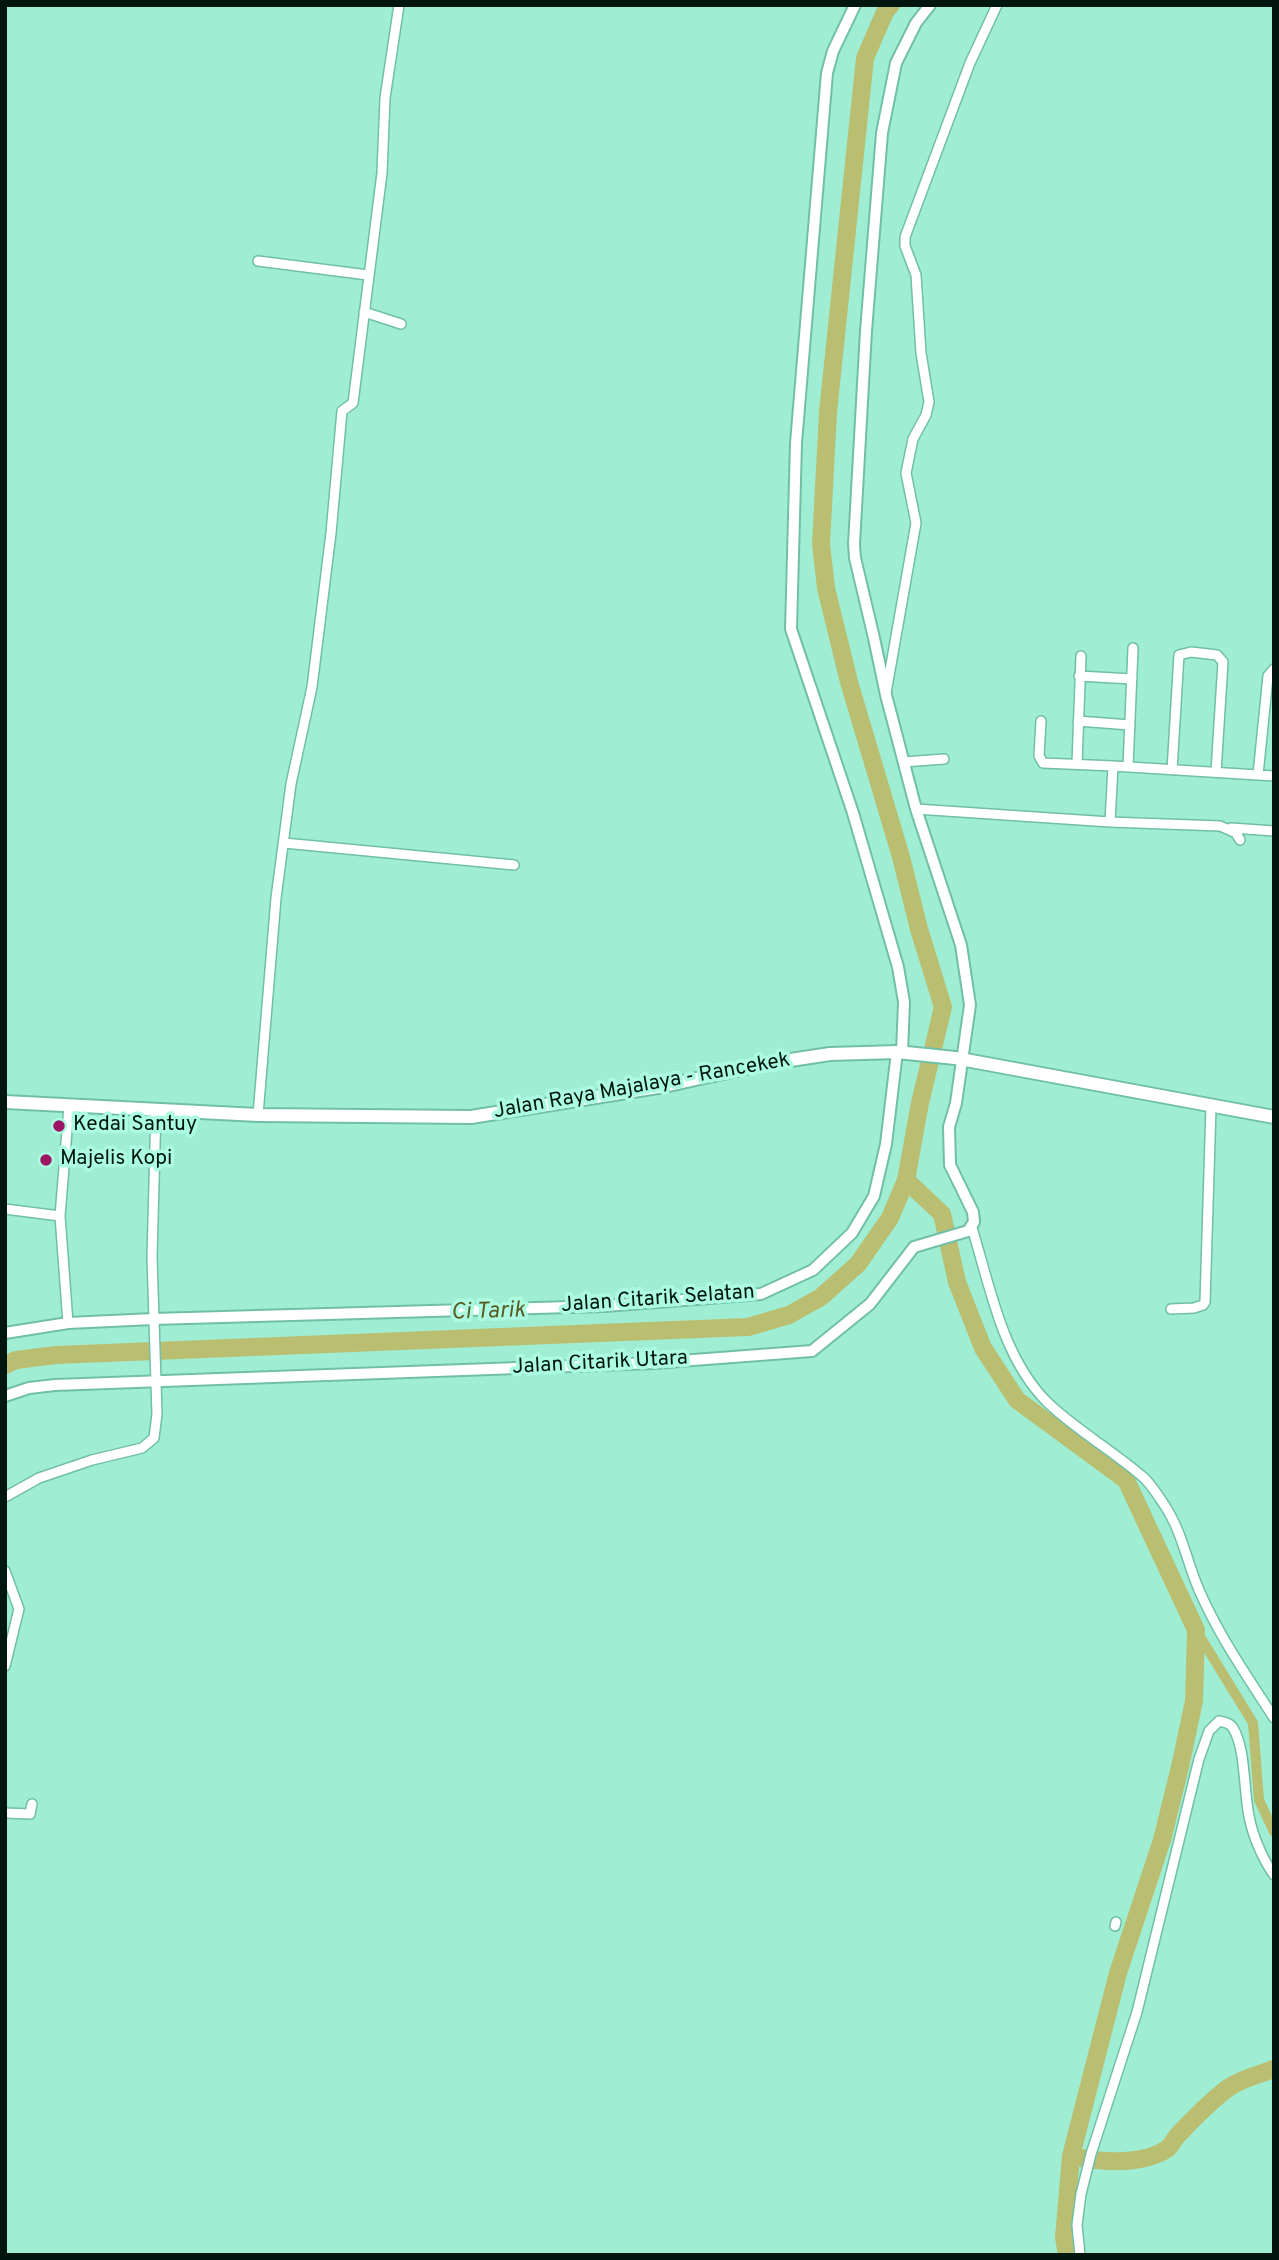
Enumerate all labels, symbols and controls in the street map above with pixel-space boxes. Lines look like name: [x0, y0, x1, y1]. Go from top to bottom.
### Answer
street label: Jalan Raya Majalaya - Rancekek: [492, 1049, 792, 1125]
place label: Kedai Santuy: [73, 1113, 197, 1139]
marker: Kedai Santuy: [51, 1118, 67, 1134]
place label: Majelis Kopi: [60, 1147, 172, 1173]
marker: Majelis Kopi: [38, 1152, 54, 1168]
street label: Jalan Citarik Selatan: [560, 1281, 756, 1319]
water label: Ci Tarik: [450, 1298, 526, 1328]
street label: Jalan Citarik Utara: [512, 1347, 688, 1381]

